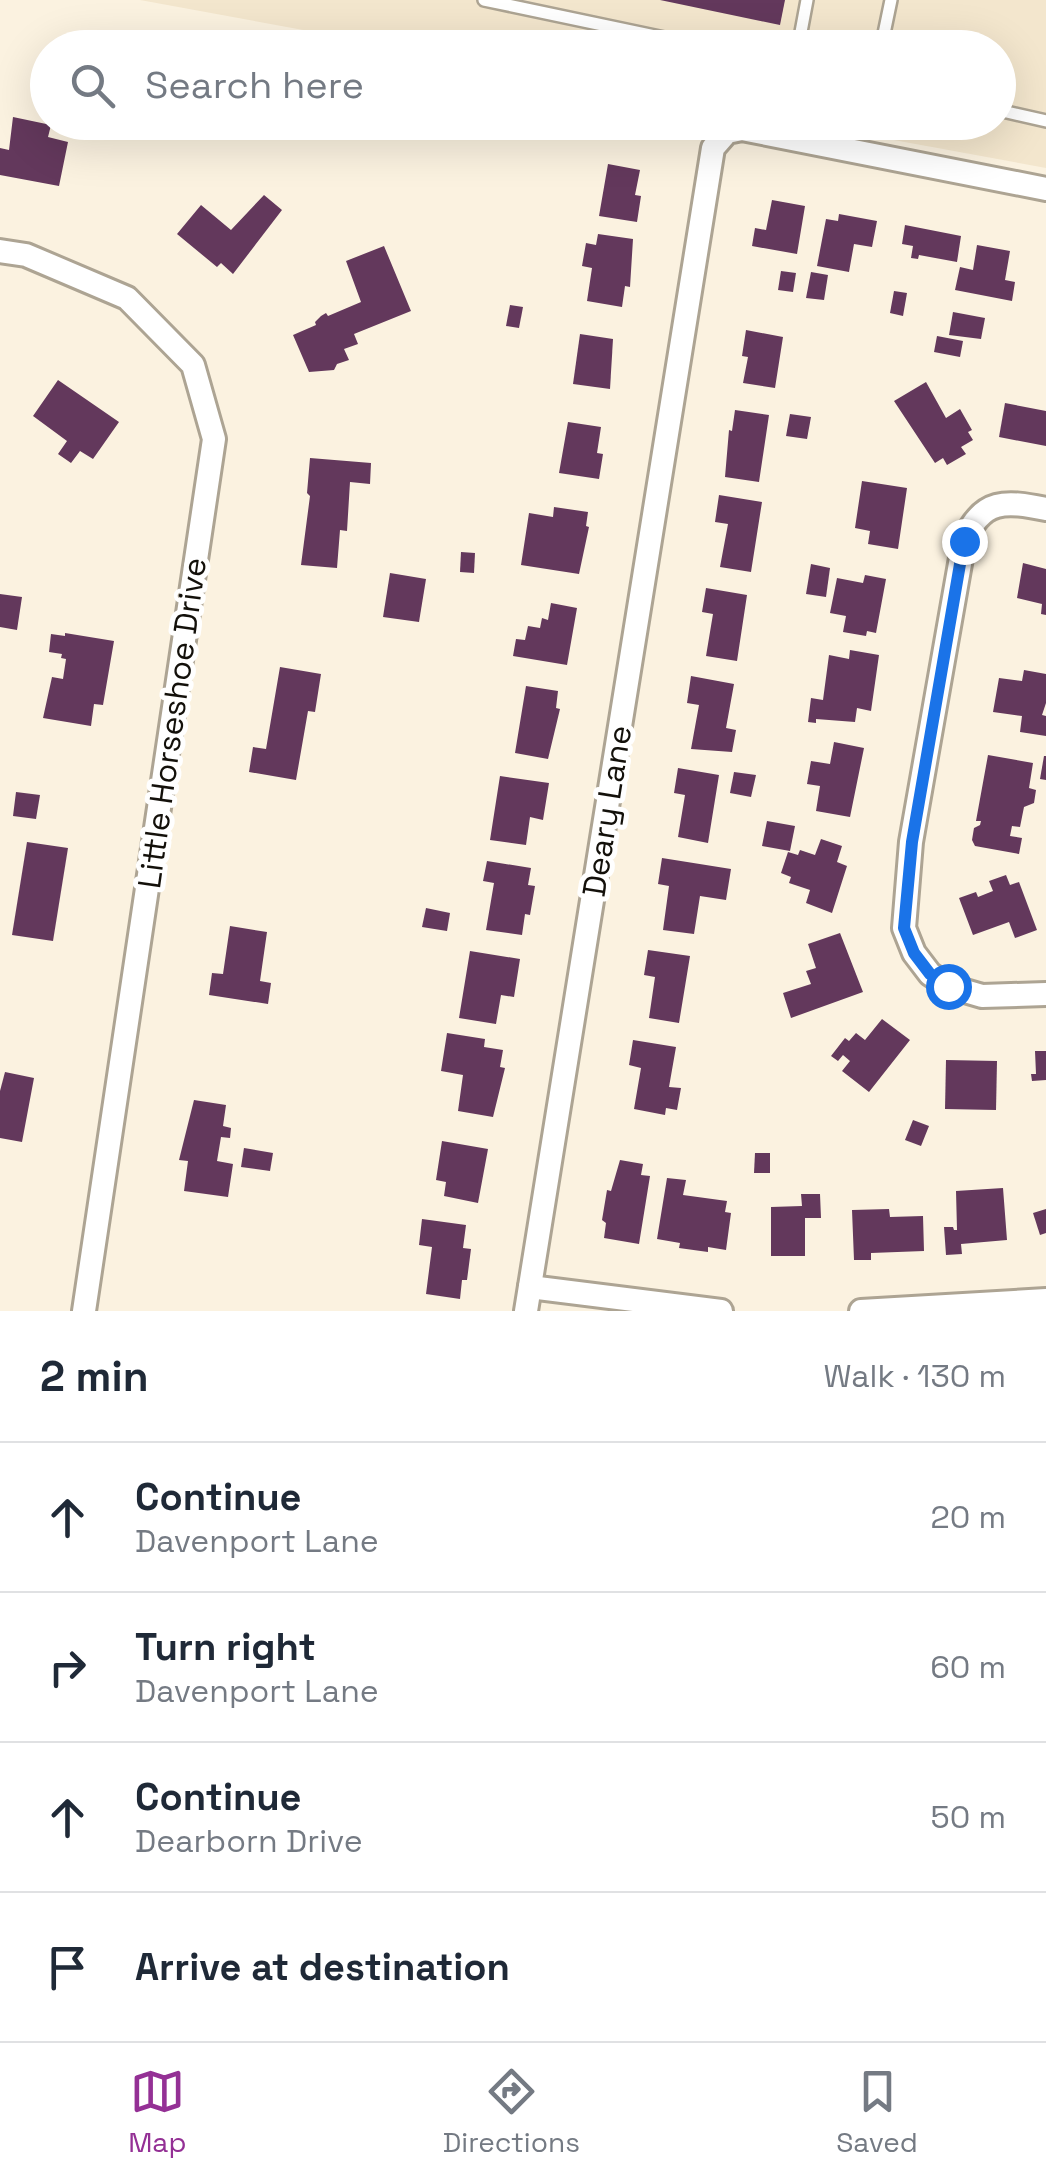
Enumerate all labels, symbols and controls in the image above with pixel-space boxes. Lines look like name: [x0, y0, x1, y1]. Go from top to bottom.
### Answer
search box: [30, 30, 1016, 140]
icon: search: [65, 58, 120, 113]
text: Search here: [145, 61, 364, 109]
route end: [942, 519, 988, 565]
street label: Little Horseshoe Drive: [129, 555, 215, 891]
street label: Deary Lane: [574, 722, 640, 900]
route start: [926, 964, 972, 1010]
text: 2 min: [40, 1350, 149, 1403]
text: Walk · 130 m: [823, 1356, 1006, 1396]
text: Continue: [135, 1473, 301, 1521]
icon: ahead: [40, 1490, 95, 1545]
text: 20 m: [930, 1497, 1006, 1537]
text: Davenport Lane: [135, 1521, 379, 1561]
text: Turn right: [135, 1623, 316, 1671]
icon: right: [40, 1640, 95, 1695]
text: 60 m: [930, 1647, 1006, 1687]
text: Davenport Lane: [135, 1671, 379, 1711]
text: Continue: [135, 1773, 301, 1821]
icon: ahead: [40, 1790, 95, 1845]
text: 50 m: [931, 1797, 1006, 1837]
text: Dearborn Drive: [135, 1821, 363, 1861]
icon: arrive: [40, 1940, 95, 1995]
text: Arrive at destination: [135, 1943, 510, 1991]
tab: Map: [128, 2064, 186, 2160]
tab: Directions: [443, 2064, 580, 2160]
tab: Saved: [836, 2064, 918, 2160]

